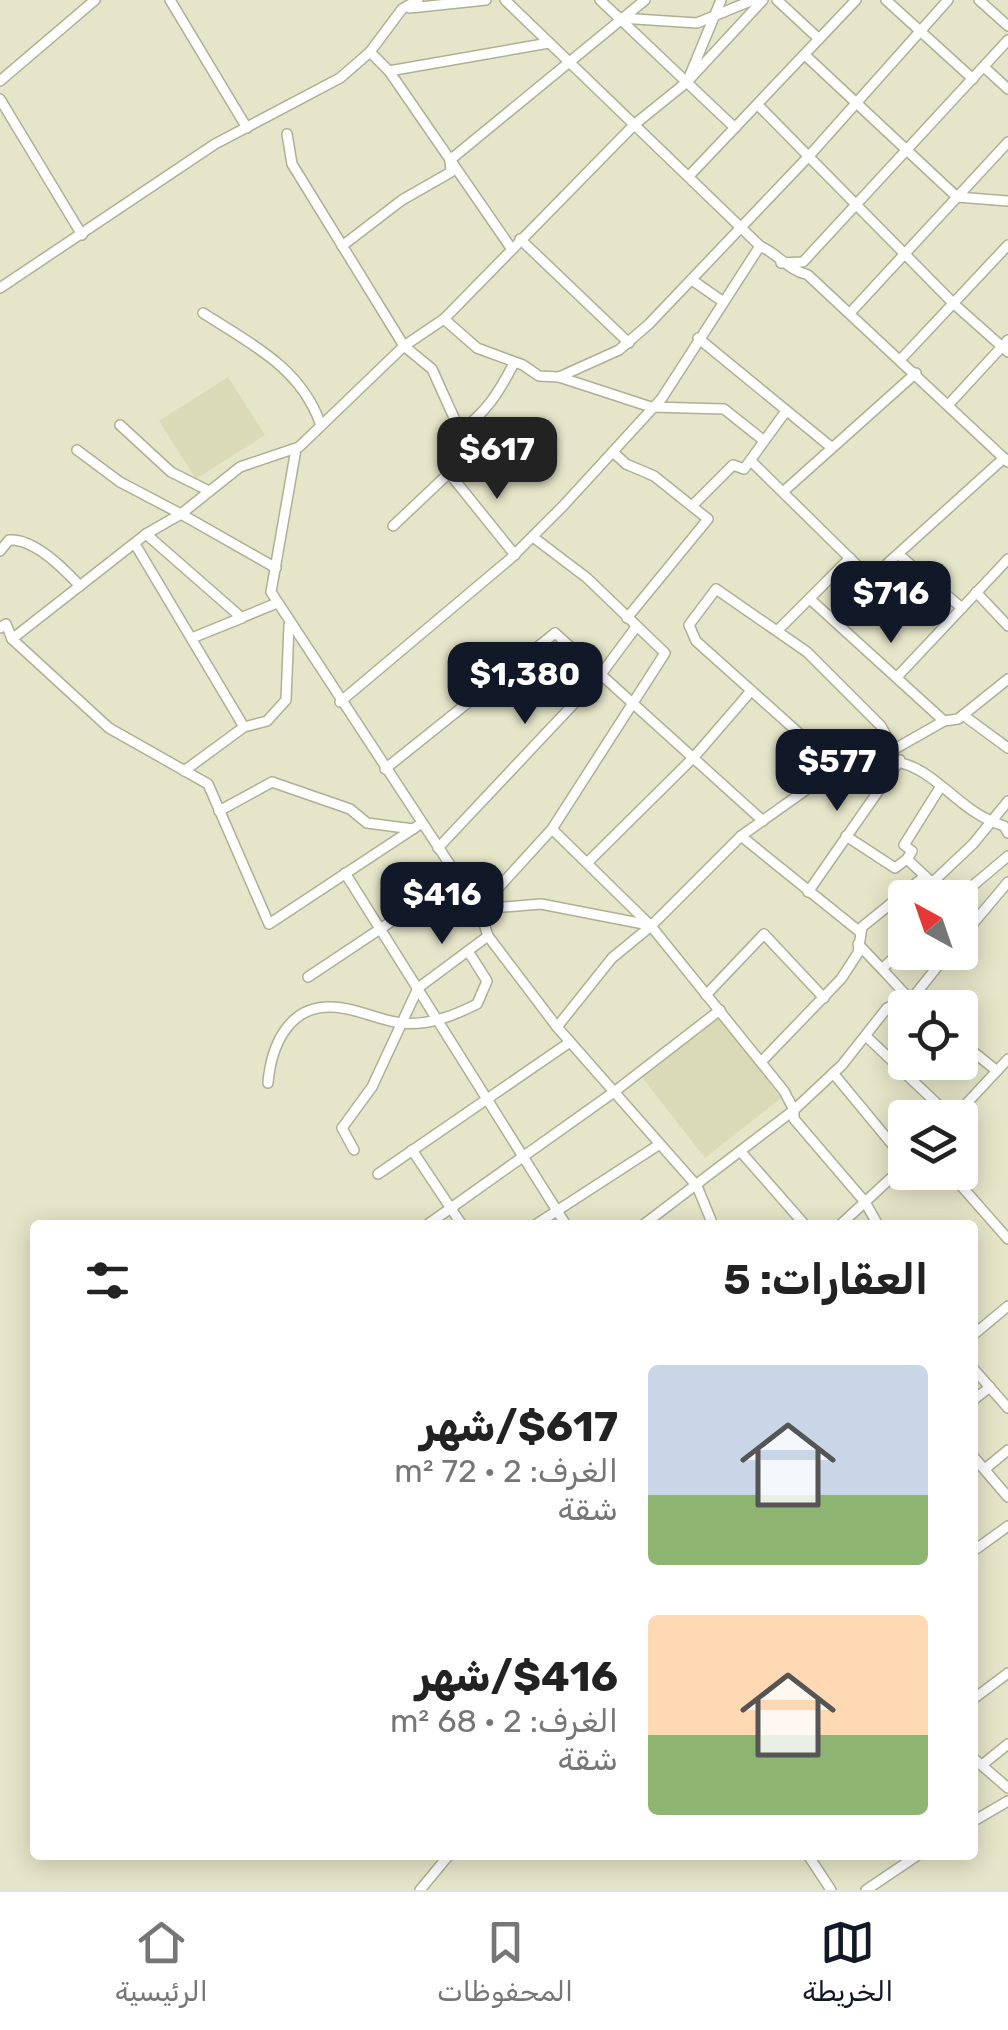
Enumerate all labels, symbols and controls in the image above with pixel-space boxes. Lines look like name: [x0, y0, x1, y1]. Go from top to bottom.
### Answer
pin: $617: [438, 417, 556, 502]
text: $617: [459, 430, 535, 468]
pin: $716: [832, 561, 950, 646]
text: $716: [853, 574, 929, 612]
pin: $1,380: [444, 642, 606, 727]
text: $1,380: [470, 655, 580, 693]
pin: $577: [778, 729, 896, 814]
text: $577: [798, 742, 876, 780]
pin: $416: [383, 862, 501, 947]
text: $416: [402, 875, 482, 913]
north arrow: [888, 880, 978, 970]
map controls: [888, 880, 978, 1190]
button: locate: [888, 990, 978, 1080]
button: layers: [888, 1100, 978, 1190]
icon: filters: [80, 1253, 135, 1308]
text: العقارات: 5: [724, 1255, 928, 1305]
text: $617/شهر: [420, 1402, 618, 1452]
icon: home: [728, 1405, 848, 1525]
text: الغرف: 2 · 72 m²: [394, 1452, 618, 1490]
text: شقة: [557, 1490, 618, 1528]
text: $416/شهر: [415, 1652, 618, 1702]
icon: home: [728, 1655, 848, 1775]
text: الغرف: 2 · 68 m²: [390, 1702, 618, 1740]
text: شقة: [557, 1740, 618, 1778]
tab: الرئيسية: [115, 1915, 208, 2008]
tab: المحفوظات: [437, 1915, 573, 2008]
tab: الخريطة: [802, 1915, 893, 2008]

